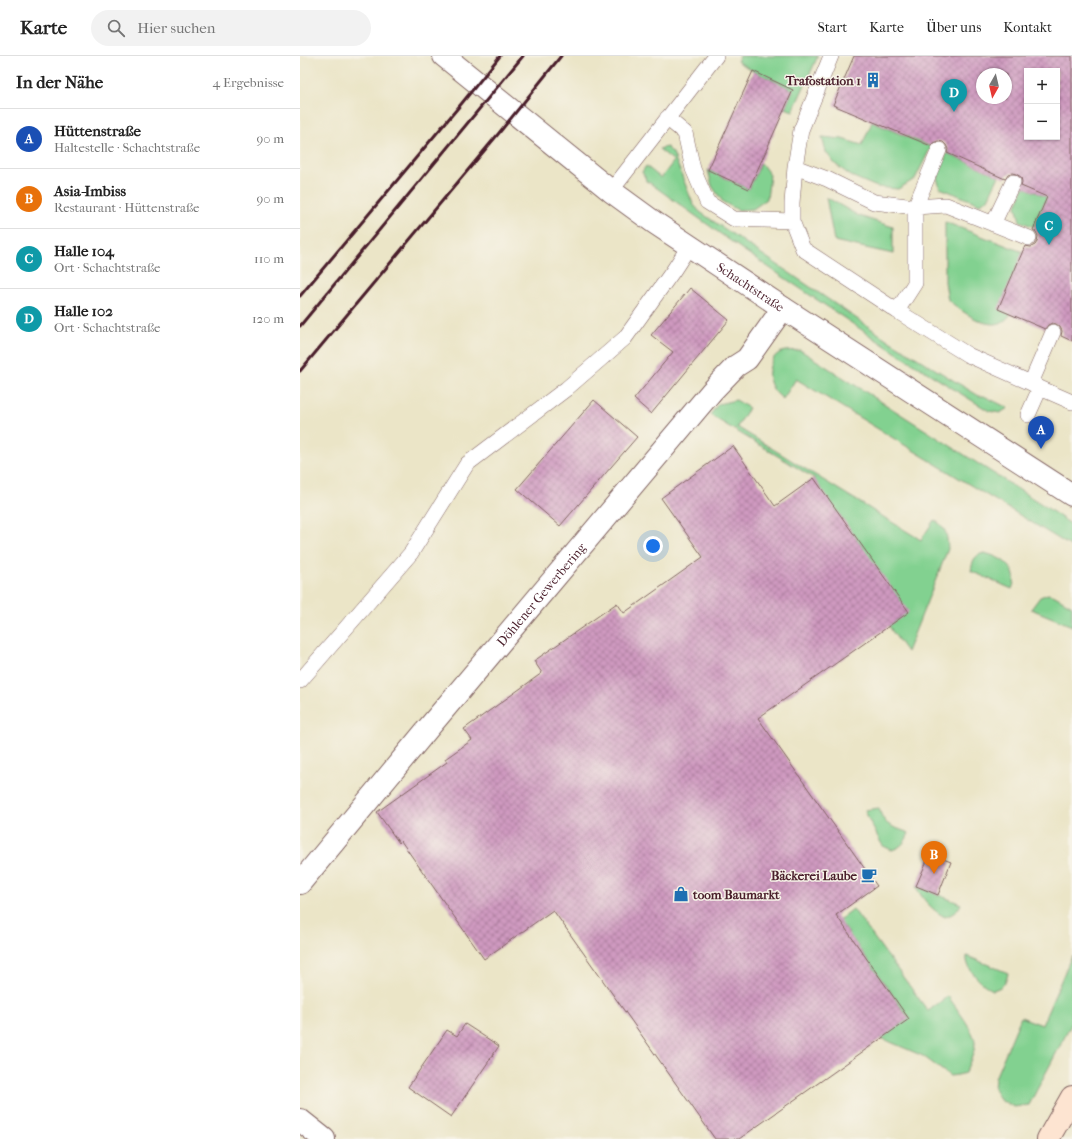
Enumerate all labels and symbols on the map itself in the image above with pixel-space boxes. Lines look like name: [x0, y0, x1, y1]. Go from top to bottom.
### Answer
north arrow: [976, 68, 1012, 104]
building icon: Trafostation 1: [864, 71, 882, 89]
place label: Trafostation 1: [785, 73, 861, 88]
pin: D: [941, 79, 967, 112]
pin: C: [1036, 212, 1062, 245]
street label: Schachtstraße: [714, 259, 788, 315]
pin: A: [1028, 416, 1054, 449]
your location: [643, 536, 663, 556]
street label: Döhlener Gewerbering: [493, 539, 589, 649]
pin: B: [921, 841, 947, 874]
cafe icon: Bäckerei Laube: [860, 866, 878, 884]
place label: Bäckerei Laube: [771, 868, 858, 883]
shop icon: toom Baumarkt: [672, 885, 690, 903]
place label: toom Baumarkt: [692, 887, 780, 902]

